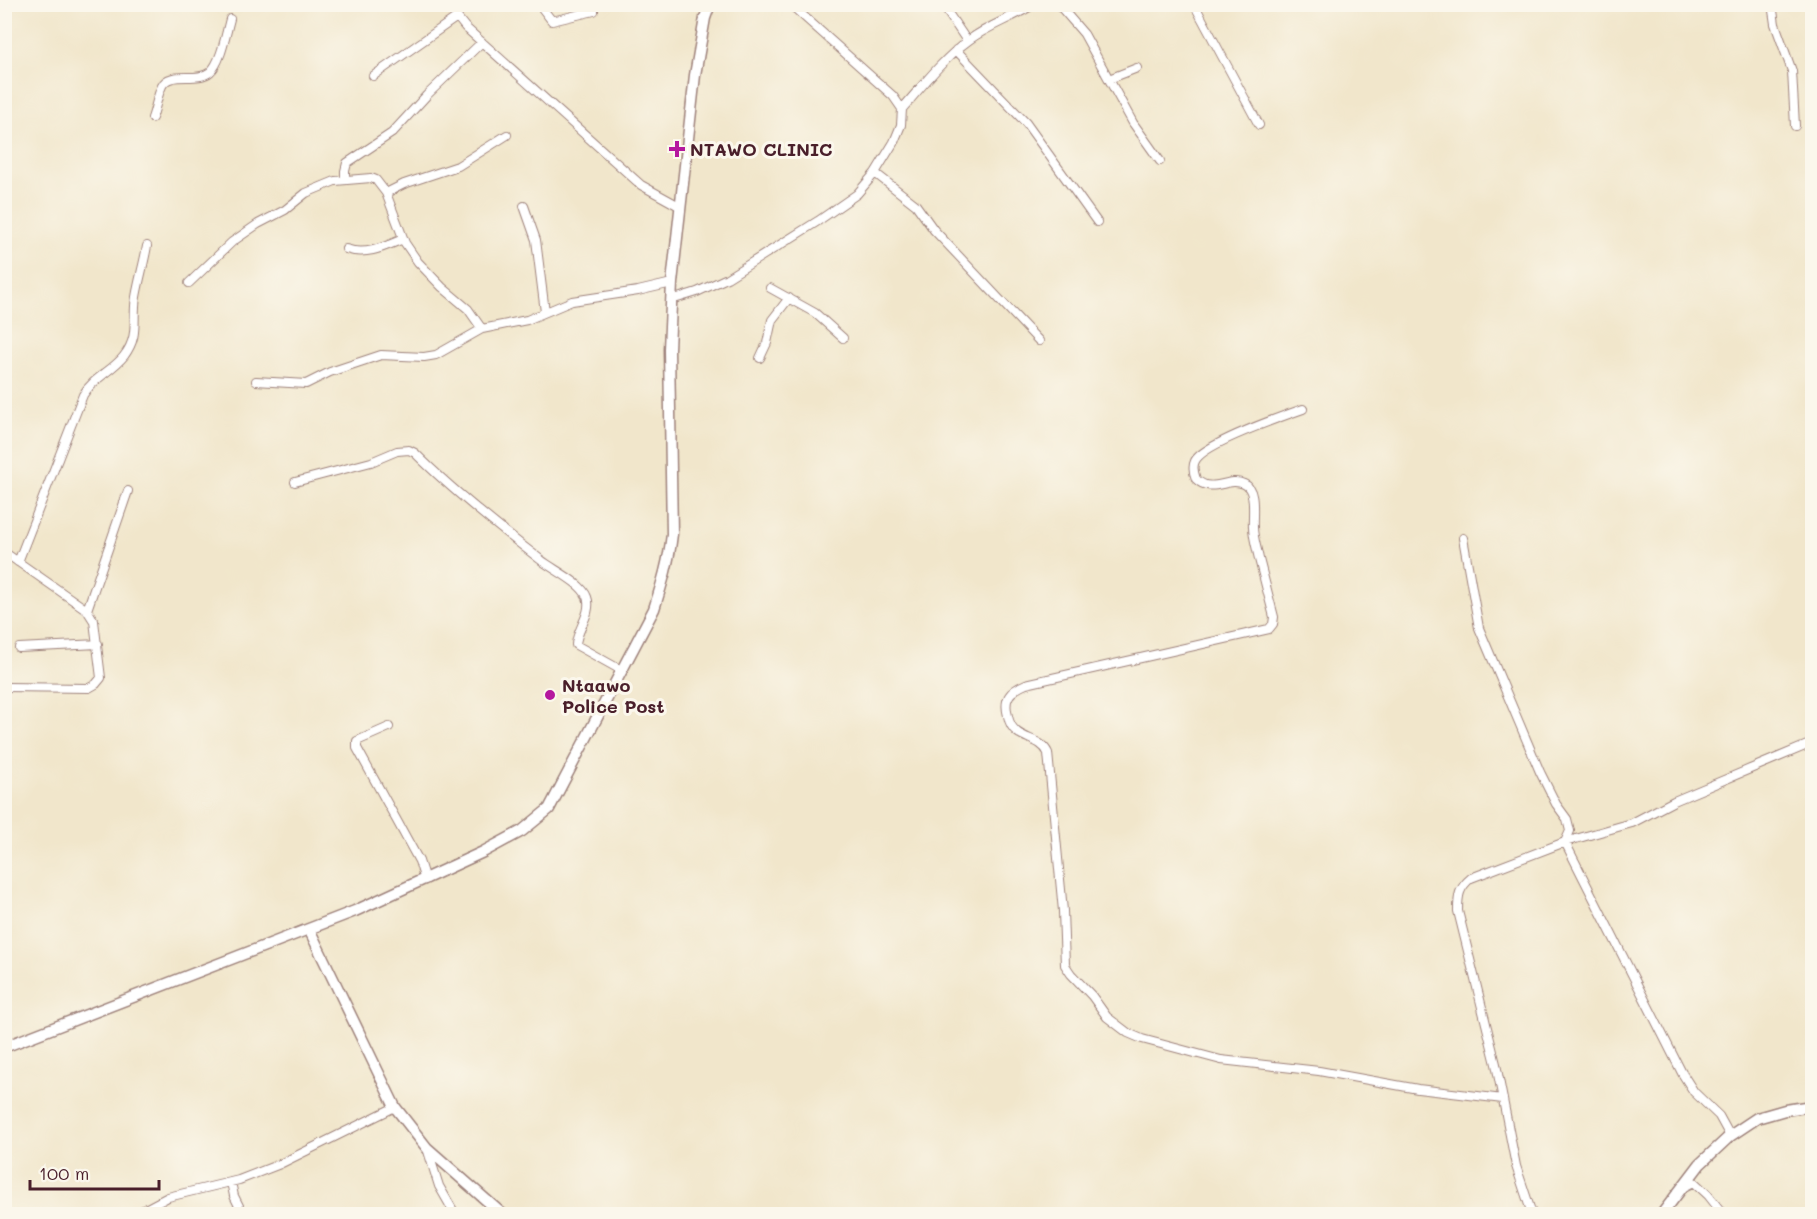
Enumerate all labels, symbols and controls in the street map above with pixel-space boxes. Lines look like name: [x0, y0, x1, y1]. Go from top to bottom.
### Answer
place label: NTAWO CLINIC: [690, 137, 832, 161]
marker: NTAWO CLINIC: [668, 140, 686, 158]
place label: Ntaawo Police Post: [562, 673, 664, 718]
marker: Ntaawo Police Post: [543, 688, 557, 702]
scale bar: [30, 1153, 159, 1191]
text: 100 m: [39, 1161, 89, 1185]

